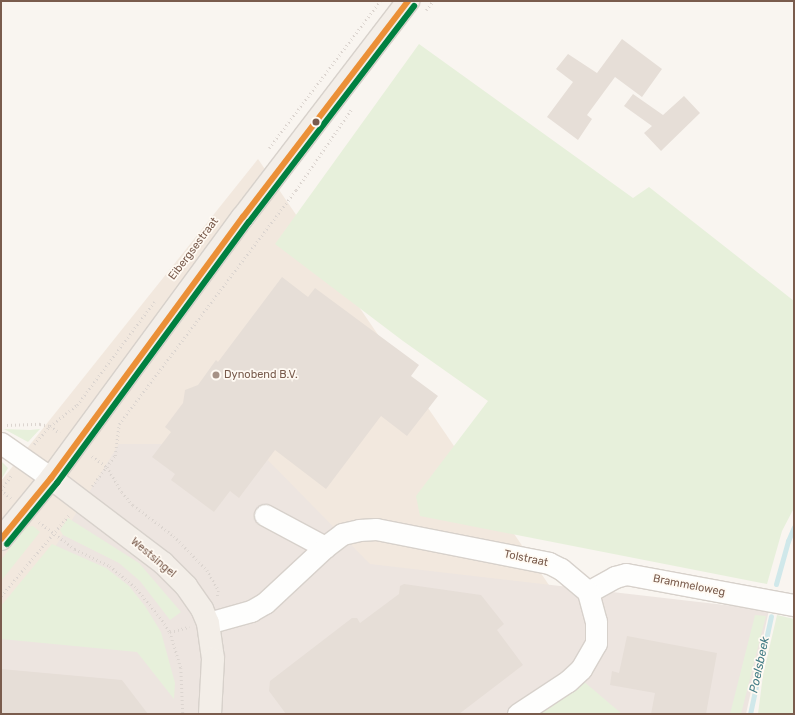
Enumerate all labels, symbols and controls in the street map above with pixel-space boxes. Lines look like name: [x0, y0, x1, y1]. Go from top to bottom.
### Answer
unlabelled marker: [311, 117, 321, 127]
street label: Eibergsestraat: [166, 215, 222, 283]
place label: Dynobend B.V.: [224, 368, 298, 382]
marker: Dynobend B.V.: [211, 370, 221, 380]
street label: Westsingel: [128, 535, 178, 581]
street label: Tolstraat: [503, 548, 549, 570]
street label: Brammeloweg: [652, 573, 726, 599]
water label: Poelsbeek: [747, 636, 773, 694]

